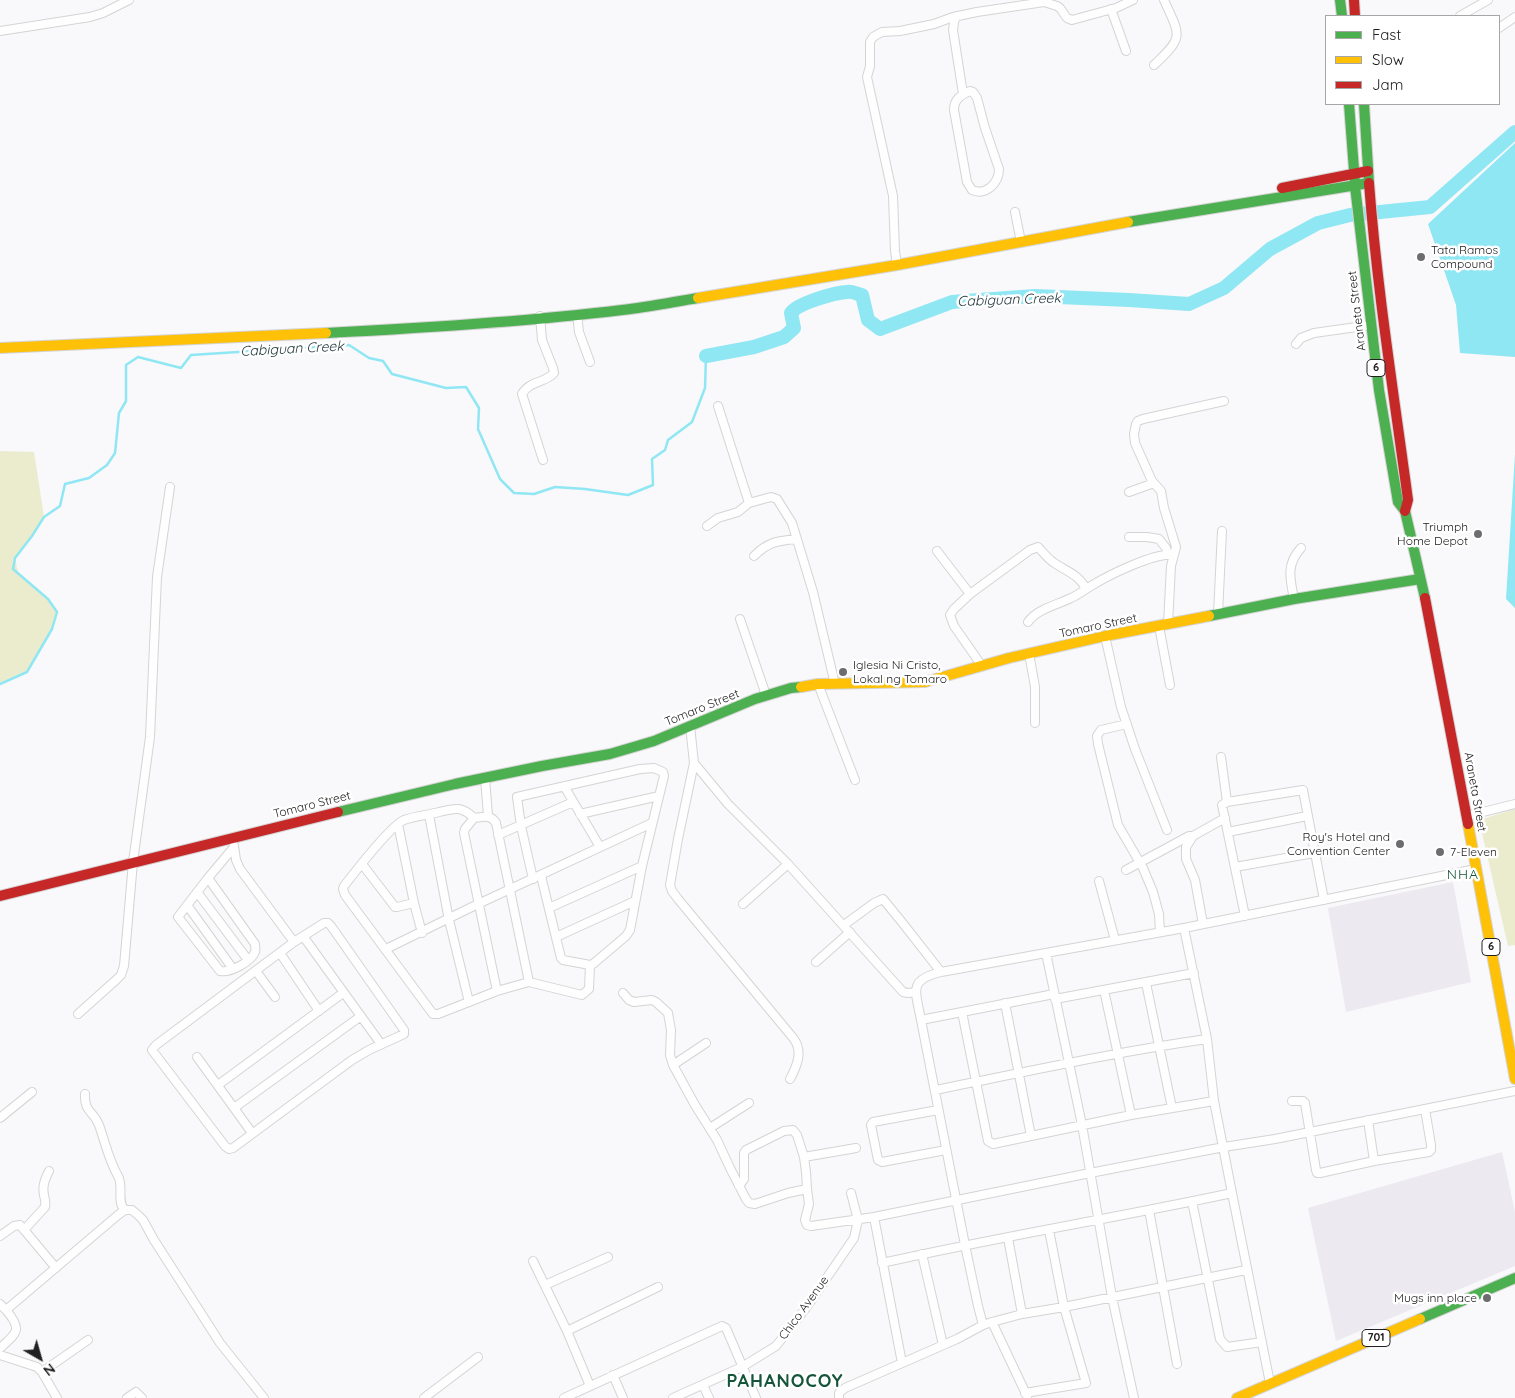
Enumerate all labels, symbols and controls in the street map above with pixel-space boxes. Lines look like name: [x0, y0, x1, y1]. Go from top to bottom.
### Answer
legend: [1325, 15, 1500, 105]
text: Fast: [1372, 25, 1401, 44]
text: Slow: [1372, 50, 1404, 69]
text: Jam: [1372, 75, 1403, 94]
place label: Tata Ramos Compound: [1431, 243, 1498, 271]
marker: Tata Ramos Compound: [1415, 251, 1427, 263]
street label: Araneta Street: [1345, 270, 1369, 352]
water label: Cabiguan Creek: [957, 290, 1061, 310]
water label: Cabiguan Creek: [240, 338, 344, 360]
road number: 6: [1367, 359, 1385, 376]
place label: Triumph Home Depot: [1397, 520, 1468, 548]
marker: Triumph Home Depot: [1472, 528, 1484, 540]
street label: Tomaro Street: [1058, 611, 1138, 641]
place label: Iglesia Ni Cristo, Lokal ng Tomaro: [853, 658, 947, 686]
marker: Iglesia Ni Cristo, Lokal ng Tomaro: [837, 666, 849, 678]
street label: Tomaro Street: [663, 687, 741, 729]
street label: Araneta Street: [1461, 751, 1489, 833]
street label: Tomaro Street: [272, 788, 352, 822]
place label: Roy's Hotel and Convention Center: [1287, 830, 1390, 858]
marker: Roy's Hotel and Convention Center: [1394, 838, 1406, 850]
place label: 7-Eleven: [1450, 845, 1497, 859]
marker: 7-Eleven: [1434, 846, 1446, 858]
district label: NHA: [1446, 867, 1480, 883]
road number: 6: [1482, 939, 1500, 956]
street label: Chico Avenue: [776, 1273, 832, 1343]
place label: Mugs inn place: [1394, 1291, 1477, 1305]
marker: Mugs inn place: [1481, 1292, 1493, 1304]
road number: 701: [1362, 1330, 1390, 1346]
north arrow: [15, 1333, 65, 1383]
text: N: [40, 1360, 59, 1380]
district label: PAHANOCOY: [725, 1371, 845, 1393]

